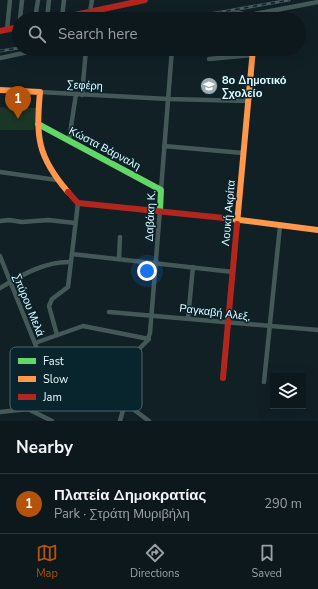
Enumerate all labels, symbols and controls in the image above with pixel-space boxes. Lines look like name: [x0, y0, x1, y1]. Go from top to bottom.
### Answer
search box: [12, 12, 306, 56]
icon: search: [26, 23, 48, 45]
text: Search here: [58, 24, 138, 44]
place label: 8ο Δημοτικό Σχολείο: [222, 73, 287, 101]
school or university icon: 8ο Δημοτικό Σχολείο: [199, 76, 219, 96]
street label: Σεφέρη: [67, 77, 103, 94]
pin: 1: [5, 86, 31, 119]
street label: Κώστα Βάρναλη: [66, 123, 143, 174]
street label: Λουκή Ακρίτα: [218, 179, 239, 247]
street label: Δαβάκη Κ.: [142, 190, 159, 242]
your location: [137, 261, 157, 281]
street label: Σπύρου Μελά: [9, 272, 48, 339]
street label: Ραγκαβή Αλεξ,: [179, 301, 251, 324]
legend: [10, 347, 142, 411]
text: Fast: [43, 354, 64, 369]
text: Slow: [43, 372, 68, 387]
map controls: [270, 373, 306, 409]
button: layers: [270, 373, 306, 409]
text: Jam: [42, 390, 62, 405]
text: Nearby: [16, 436, 73, 459]
text: Πλατεία Δημοκρατίας: [54, 485, 206, 505]
text: 1: [25, 495, 33, 513]
text: 290 m: [264, 495, 302, 513]
text: Park · Στράτη Μυριβήλη: [54, 505, 190, 523]
tab: Map: [36, 542, 58, 581]
tab: Directions: [130, 542, 180, 581]
tab: Saved: [252, 542, 282, 581]

